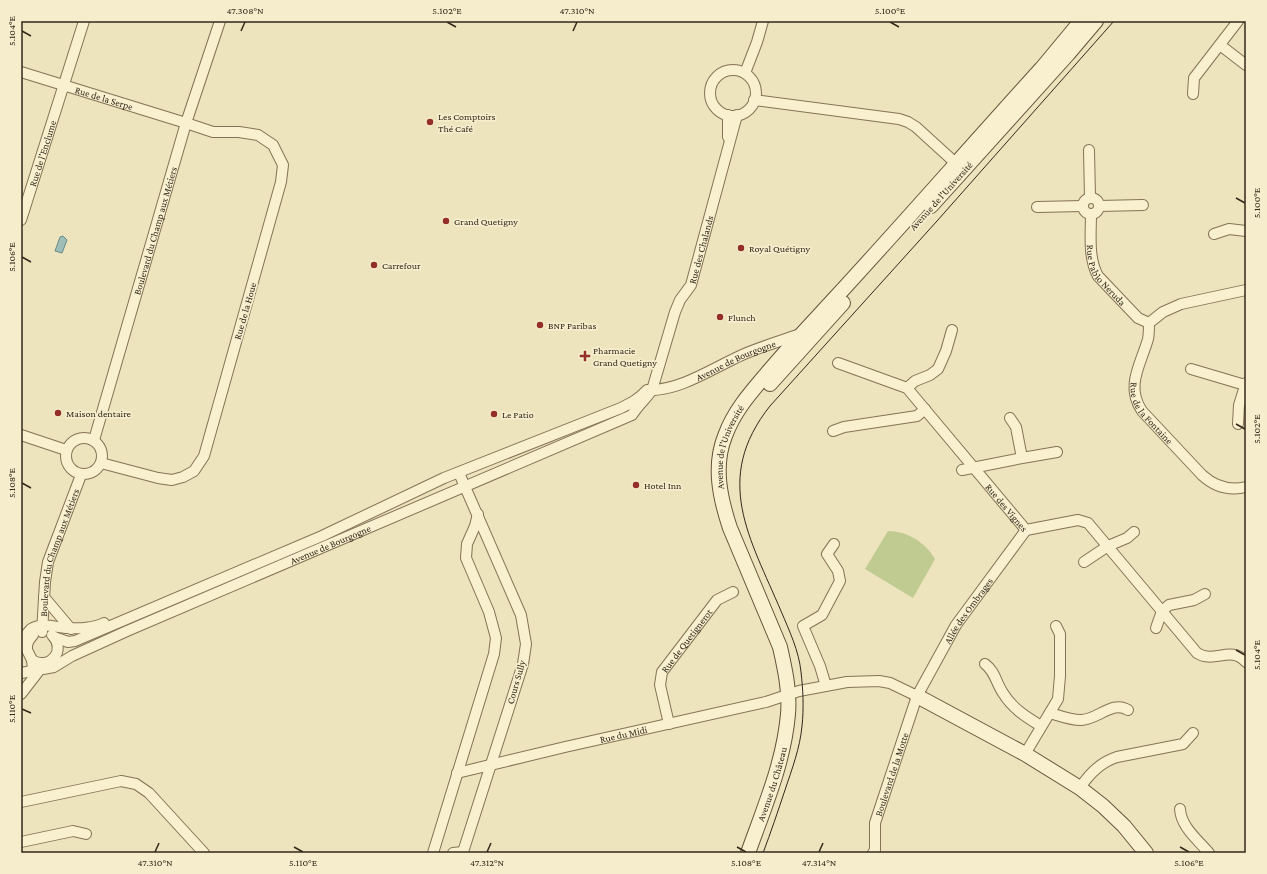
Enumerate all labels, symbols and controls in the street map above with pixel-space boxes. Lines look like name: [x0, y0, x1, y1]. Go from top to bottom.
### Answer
text: 47.308°N: [226, 5, 264, 16]
text: 5.102°E: [432, 5, 462, 16]
text: 47.310°N: [559, 5, 595, 16]
text: 5.100°E: [875, 5, 906, 16]
text: 5.104°E: [6, 16, 17, 46]
street label: Rue de la Serpe: [74, 84, 135, 112]
place label: Les Comptoirs Thé Café: [438, 111, 496, 134]
marker: Les Comptoirs Thé Café: [425, 117, 435, 127]
street label: Rue de l'Enclume: [26, 118, 58, 188]
street label: Avenue de l'Université: [907, 159, 975, 233]
street label: Boulevard du Champ aux Métiers: [131, 165, 179, 296]
text: 5.100°E: [1251, 187, 1262, 218]
street label: Rue des Chalands: [686, 214, 715, 285]
marker: Grand Quetigny: [441, 216, 451, 226]
place label: Grand Quetigny: [454, 216, 518, 227]
text: 5.106°E: [6, 242, 17, 272]
marker: Royal Quétigny: [736, 243, 746, 253]
place label: Royal Quétigny: [749, 243, 811, 254]
street label: Rue Pablo Neruda: [1085, 244, 1129, 308]
marker: Carrefour: [369, 260, 379, 270]
place label: Carrefour: [382, 260, 421, 271]
street label: Rue de la Houe: [232, 281, 259, 341]
marker: Flunch: [715, 312, 725, 322]
place label: Flunch: [728, 312, 756, 323]
marker: BNP Paribas: [535, 320, 545, 330]
place label: BNP Paribas: [548, 320, 596, 331]
street label: Avenue de Bourgogne: [694, 337, 777, 383]
place label: Pharmacie Grand Quetigny: [593, 345, 657, 368]
marker: Pharmacie Grand Quetigny: [580, 351, 590, 361]
street label: Rue de la Fontaine: [1129, 382, 1176, 447]
street label: Avenue de l'Université: [713, 402, 746, 490]
marker: Maison dentaire: [53, 408, 63, 418]
place label: Maison dentaire: [66, 408, 132, 419]
marker: Le Patio: [489, 409, 499, 419]
place label: Le Patio: [502, 409, 534, 420]
text: 5.102°E: [1251, 414, 1262, 444]
text: 5.108°E: [6, 467, 17, 498]
marker: Hotel Inn: [631, 480, 641, 490]
place label: Hotel Inn: [644, 480, 682, 491]
street label: Rue des Vignes: [984, 481, 1030, 534]
street label: Boulevard du Champ aux Métiers: [37, 487, 81, 617]
street label: Avenue de Bourgogne: [288, 522, 373, 566]
street label: Allée des Ombrages: [941, 575, 995, 646]
street label: Rue de Quetignerot: [658, 606, 714, 674]
text: 5.104°E: [1251, 640, 1262, 670]
street label: Cours Sully: [504, 658, 528, 705]
text: 5.110°E: [6, 694, 17, 723]
street label: Rue du Midi: [599, 723, 649, 745]
street label: Boulevard de la Motte: [872, 730, 910, 817]
street label: Avenue du Château: [755, 745, 788, 823]
text: 47.310°N: [137, 857, 173, 868]
text: 5.110°E: [289, 857, 318, 868]
text: 47.312°N: [470, 857, 504, 868]
text: 5.108°E: [731, 857, 762, 868]
text: 47.314°N: [802, 857, 837, 868]
text: 5.106°E: [1174, 857, 1204, 868]

